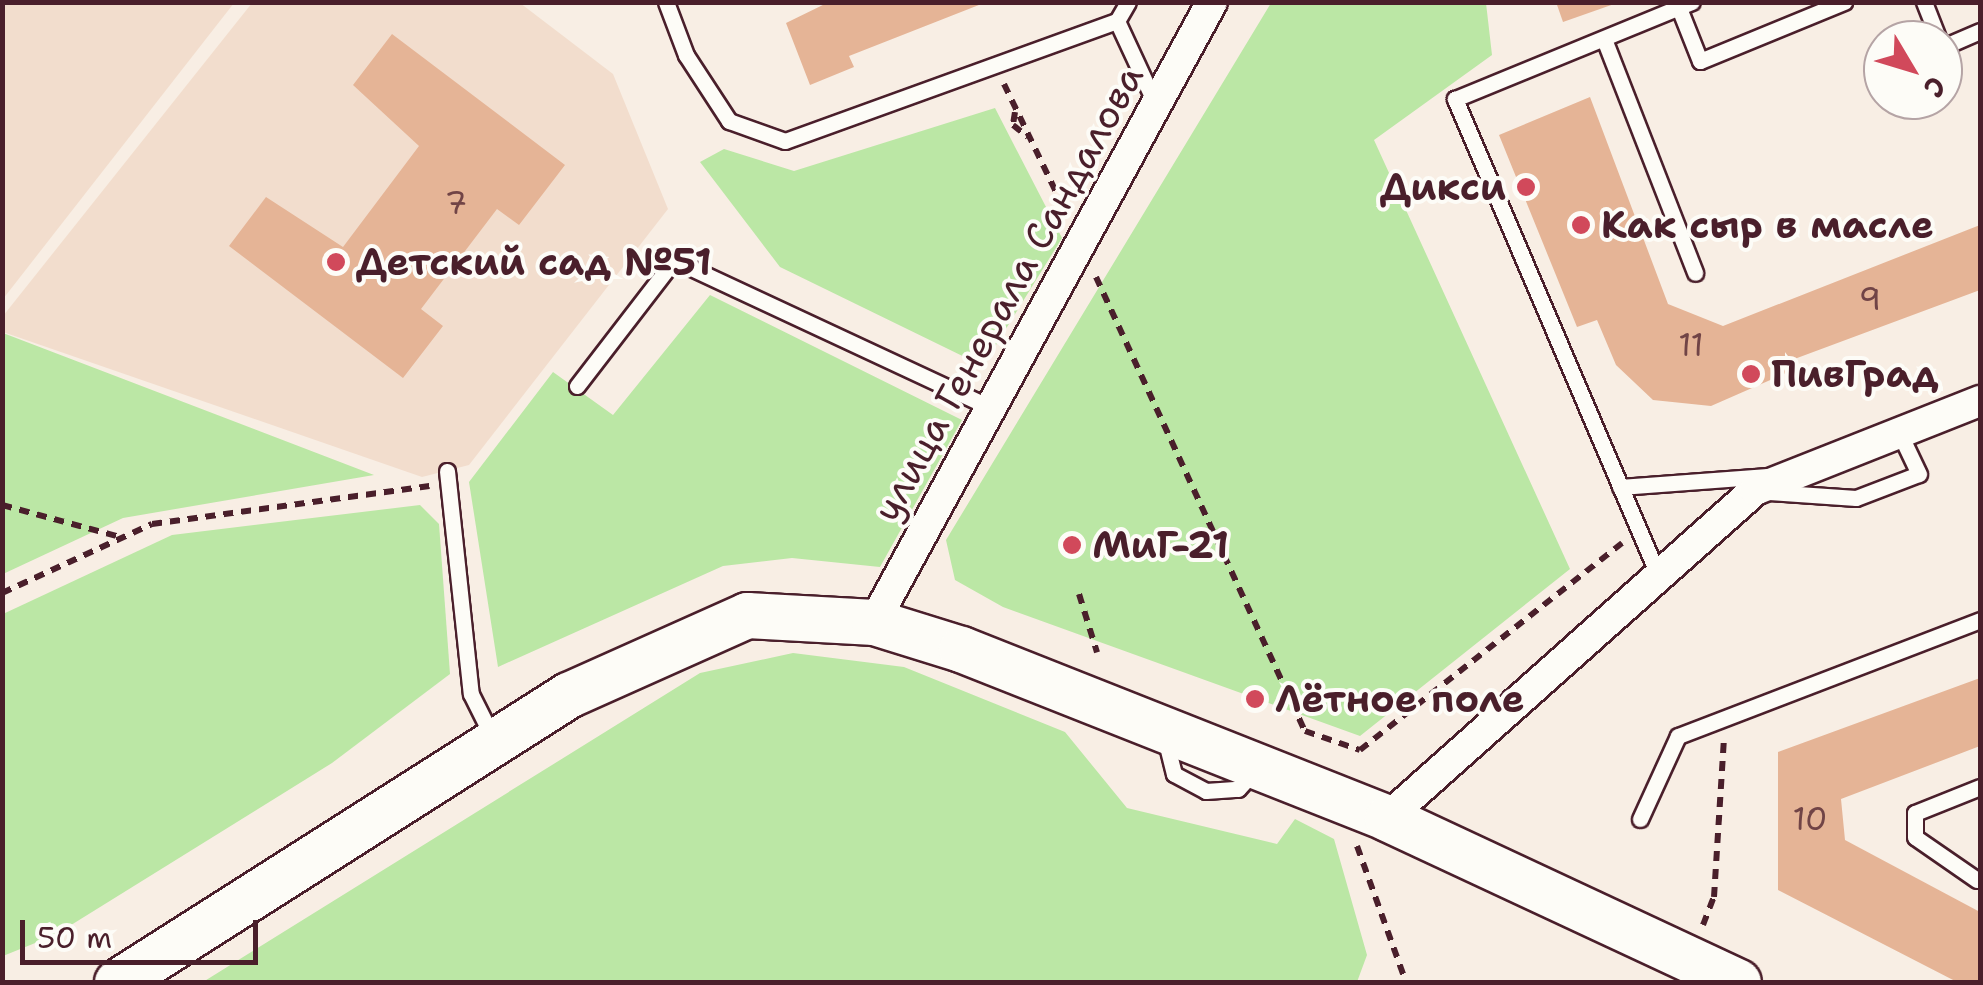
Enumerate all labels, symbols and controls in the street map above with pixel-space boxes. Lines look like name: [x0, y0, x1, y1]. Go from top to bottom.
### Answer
north arrow: [1863, 20, 1963, 120]
street label: улица Генерала Сандалова: [863, 57, 1153, 529]
text: С: [1915, 69, 1955, 106]
place label: Дикси: [1380, 164, 1506, 210]
marker: Дикси: [1515, 176, 1537, 198]
house number: 7: [445, 184, 467, 222]
place label: Как сыр в масле: [1601, 202, 1934, 248]
marker: Как сыр в масле: [1570, 214, 1592, 236]
place label: Детский сад №51: [356, 239, 712, 285]
marker: Детский сад №51: [325, 251, 347, 273]
house number: 9: [1859, 280, 1881, 318]
house number: 11: [1678, 326, 1704, 364]
place label: ПивГрад: [1771, 351, 1938, 397]
marker: ПивГрад: [1740, 363, 1762, 385]
place label: МиГ-21: [1092, 522, 1229, 568]
marker: МиГ-21: [1061, 534, 1083, 556]
place label: Лётное поле: [1275, 676, 1525, 722]
marker: Лётное поле: [1244, 688, 1266, 710]
house number: 10: [1793, 800, 1827, 838]
scale bar: [25, 900, 262, 962]
text: 50 m: [37, 917, 112, 958]

